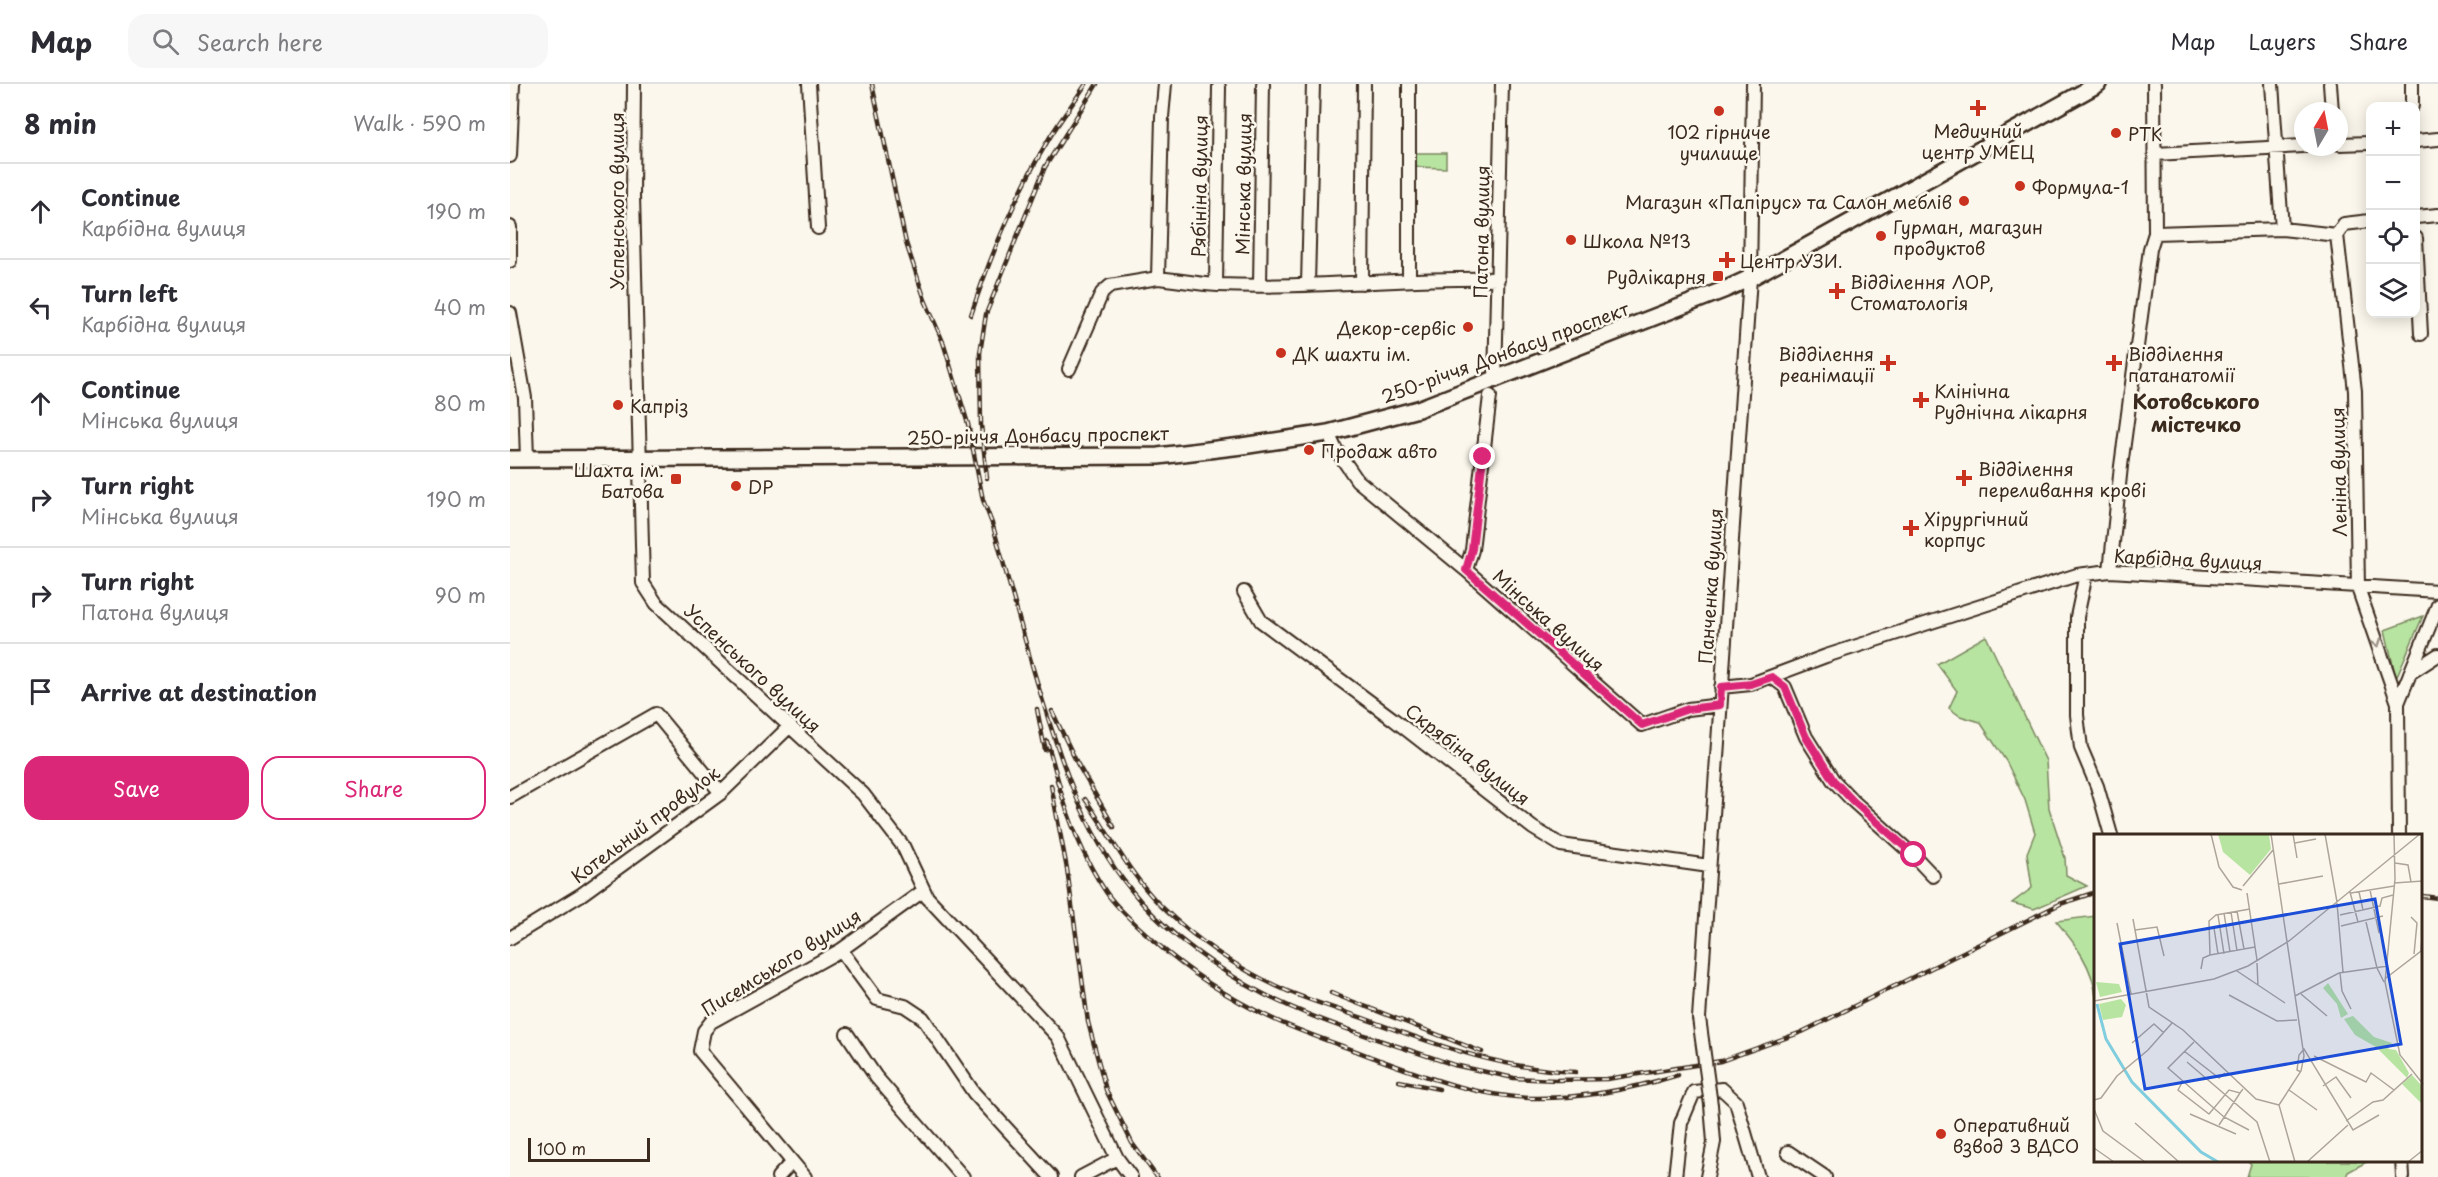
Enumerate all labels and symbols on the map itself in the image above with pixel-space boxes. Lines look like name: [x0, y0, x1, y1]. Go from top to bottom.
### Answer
marker: Медичний центр УМЕЦ: [1969, 99, 1987, 117]
north arrow: [2294, 102, 2348, 156]
marker: 102 гірниче училище: [1712, 104, 1726, 118]
street label: Успенського вулиця: [603, 112, 630, 290]
street label: Мінська вулиця: [1228, 113, 1258, 255]
street label: Рябініна вулиця: [1184, 115, 1214, 257]
place label: Медичний центр УМЕЦ: [1921, 117, 2035, 165]
place label: 102 гірниче училище: [1667, 118, 1771, 166]
place label: РТК: [2128, 120, 2162, 147]
marker: РТК: [2109, 126, 2123, 140]
street label: Патона вулиця: [1466, 165, 1496, 299]
place label: Формула-1: [2032, 173, 2129, 200]
marker: Формула-1: [2013, 179, 2027, 193]
place label: Магазин «Папірус» та Салон меблів: [1625, 188, 1952, 215]
marker: Магазин «Папірус» та Салон меблів: [1957, 194, 1971, 208]
place label: Гурман, магазин продуктов: [1893, 213, 2043, 261]
place label: Школа №13: [1583, 227, 1691, 254]
marker: Гурман, магазин продуктов: [1874, 229, 1888, 243]
marker: Школа №13: [1564, 233, 1578, 247]
place label: Центр УЗИ.: [1740, 247, 1843, 274]
marker: Центр УЗИ.: [1718, 251, 1736, 269]
place label: Рудлікарня: [1607, 263, 1706, 290]
place label: Відділення ЛОР, Стоматологія: [1850, 268, 1994, 316]
marker: Рудлікарня: [1711, 269, 1725, 283]
marker: Відділення ЛОР, Стоматологія: [1828, 282, 1846, 300]
street label: 250-річчя Донбасу проспект: [1377, 294, 1633, 409]
place label: Декор-сервіс: [1336, 314, 1456, 341]
marker: Декор-сервіс: [1461, 320, 1475, 334]
place label: ДК шахти ім.: [1292, 340, 1411, 367]
place label: Відділення реанімації: [1778, 340, 1875, 388]
place label: Відділення патанатомії: [2128, 340, 2235, 388]
marker: ДК шахти ім.: [1274, 346, 1288, 360]
marker: Відділення реанімації: [1879, 354, 1897, 372]
marker: Відділення патанатомії: [2105, 354, 2123, 372]
place label: Клінічна Руднічна лікарня: [1934, 377, 2088, 425]
district label: Котовського містечко: [2132, 386, 2260, 439]
marker: Клінічна Руднічна лікарня: [1912, 391, 1930, 409]
place label: Капріз: [630, 392, 688, 419]
marker: Капріз: [611, 398, 625, 412]
street label: Леніна вулиця: [2323, 407, 2353, 537]
street label: 250-річчя Донбасу проспект: [907, 419, 1169, 451]
place label: Продаж авто: [1321, 437, 1437, 464]
marker: Продаж авто: [1302, 443, 1316, 457]
route end: [1469, 443, 1495, 469]
place label: Відділення переливання крові: [1978, 455, 2146, 503]
place label: Шахта ім. Батова: [574, 456, 665, 504]
marker: Відділення переливання крові: [1955, 469, 1973, 487]
marker: Шахта ім. Батова: [669, 472, 683, 486]
place label: DP: [748, 473, 773, 500]
marker: DP: [729, 479, 743, 493]
place label: Хірургічний корпус: [1924, 505, 2029, 553]
street label: Панченка вулиця: [1691, 507, 1729, 665]
marker: Хірургічний корпус: [1902, 519, 1920, 537]
street label: Карбідна вулиця: [2113, 542, 2263, 576]
street label: Мінська вулиця: [1487, 562, 1611, 678]
street label: Успенського вулиця: [679, 597, 827, 739]
one-way arrow: [2370, 637, 2383, 648]
street label: Скрябіна вулиця: [1400, 697, 1536, 811]
street label: Котельний провулок: [565, 759, 725, 889]
inset map: [2094, 834, 2423, 1162]
route start: [1900, 841, 1926, 867]
street label: Писемського вулиця: [696, 902, 866, 1022]
place label: Оперативний взвод 3 ВДСО: [1953, 1111, 2079, 1159]
marker: Оперативний взвод 3 ВДСО: [1934, 1127, 1948, 1141]
scale bar: [528, 1135, 650, 1162]

